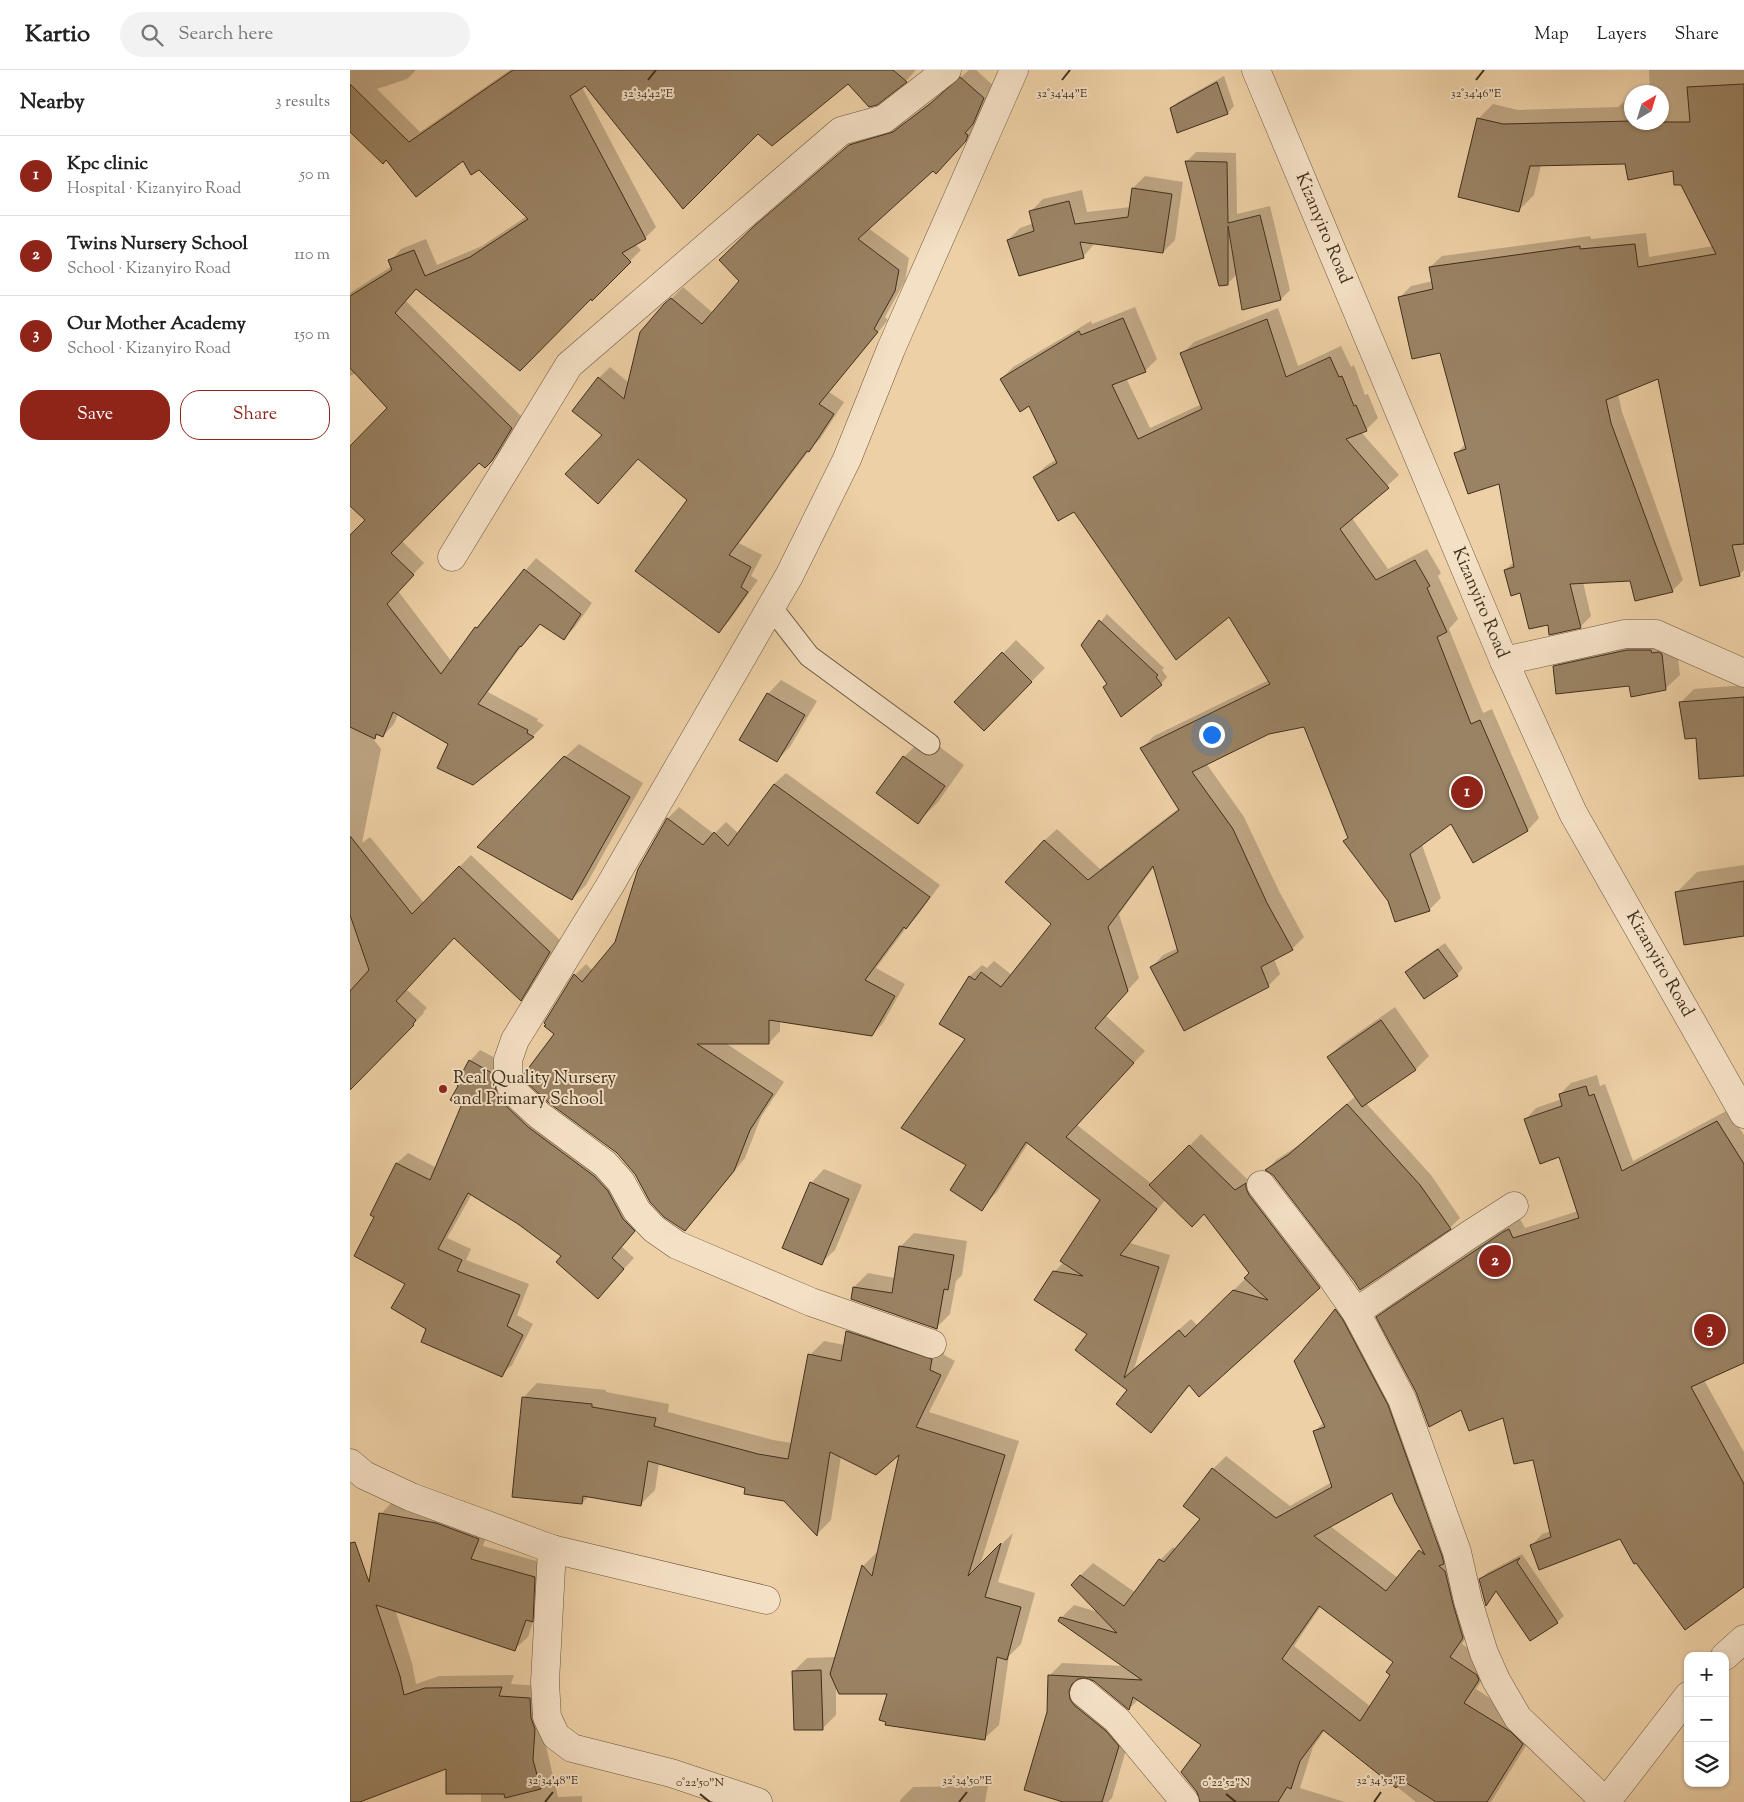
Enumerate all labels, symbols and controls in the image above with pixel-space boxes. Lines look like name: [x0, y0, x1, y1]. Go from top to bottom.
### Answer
search box: [120, 12, 470, 57]
text: Kartio: [25, 18, 90, 52]
icon: search: [138, 21, 166, 49]
text: Search here: [178, 21, 273, 48]
text: Map: [1534, 22, 1569, 48]
text: Layers: [1597, 22, 1647, 48]
text: Share: [1675, 22, 1719, 48]
text: 32°34'42"E: [623, 85, 674, 103]
text: 32°34'44"E: [1037, 85, 1088, 103]
text: 32°34'46"E: [1451, 85, 1502, 103]
north arrow: [1624, 85, 1669, 130]
text: Nearby: [20, 88, 85, 118]
text: 3 results: [275, 91, 330, 114]
text: Kpc clinic: [67, 151, 148, 178]
text: 1: [33, 164, 39, 187]
text: 50 m: [299, 164, 330, 187]
street label: Kizanyiro Road: [1288, 169, 1357, 288]
text: Hospital · Kizanyiro Road: [67, 178, 241, 201]
text: Twins Nursery School: [67, 231, 248, 258]
text: 2: [32, 244, 40, 267]
text: 110 m: [294, 244, 330, 267]
text: School · Kizanyiro Road: [67, 258, 231, 281]
text: Our Mother Academy: [67, 311, 246, 338]
text: 3: [33, 324, 39, 347]
text: 150 m: [294, 324, 330, 347]
text: School · Kizanyiro Road: [67, 338, 231, 361]
button: Save: [20, 390, 170, 440]
button: Share: [180, 390, 330, 440]
street label: Kizanyiro Road: [1445, 543, 1515, 663]
your location: [1199, 722, 1225, 748]
pin: 1: [1451, 773, 1483, 811]
street label: Kizanyiro Road: [1618, 907, 1700, 1022]
place label: Real Quality Nursery and Primary School: [453, 1066, 616, 1113]
marker: Real Quality Nursery and Primary School: [437, 1083, 449, 1095]
pin: 2: [1479, 1242, 1511, 1280]
pin: 3: [1694, 1311, 1726, 1349]
map controls: [1684, 1652, 1729, 1787]
button: +: [1684, 1652, 1729, 1697]
button: −: [1684, 1697, 1729, 1742]
button: layers: [1684, 1742, 1729, 1787]
text: 32°34'48"E: [528, 1772, 579, 1790]
text: 32°34'50"E: [942, 1772, 993, 1790]
text: 32°34'52"E: [1356, 1772, 1406, 1790]
text: 0°22'50"N: [676, 1774, 724, 1792]
text: 0°22'52"N: [1202, 1774, 1250, 1792]

